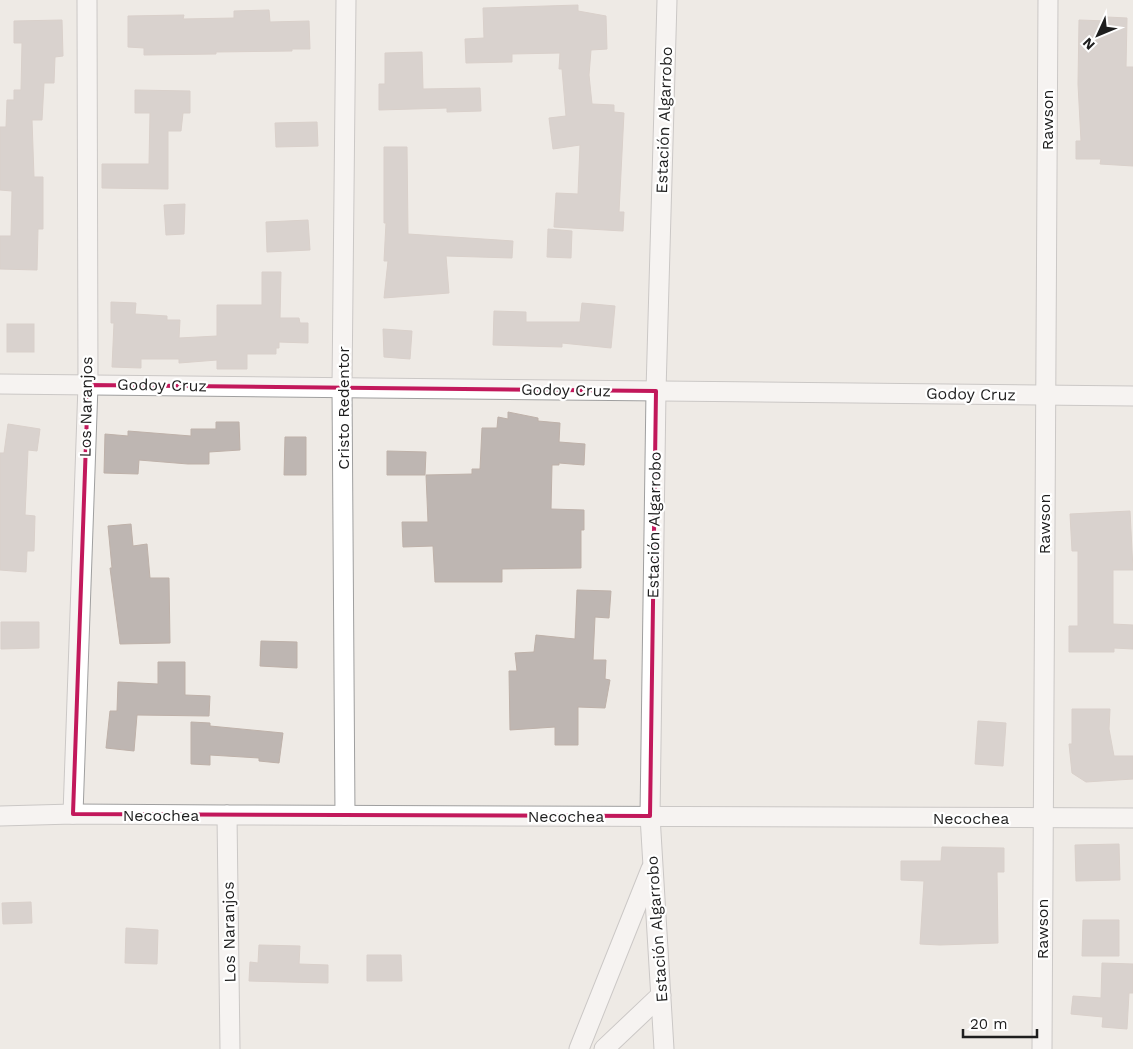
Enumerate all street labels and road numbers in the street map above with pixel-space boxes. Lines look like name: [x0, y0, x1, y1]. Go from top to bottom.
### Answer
street label: Estación Algarrobo: [652, 46, 676, 194]
street label: Rawson: [1038, 90, 1057, 150]
street label: Cristo Redentor: [334, 346, 353, 470]
street label: Los Naranjos: [76, 356, 96, 458]
street label: Godoy Cruz: [117, 375, 207, 395]
street label: Godoy Cruz: [521, 380, 611, 400]
street label: Godoy Cruz: [926, 384, 1016, 404]
street label: Estación Algarrobo: [643, 451, 665, 599]
street label: Rawson: [1035, 494, 1054, 554]
street label: Necochea: [123, 806, 199, 825]
street label: Necochea: [528, 807, 604, 826]
street label: Necochea: [933, 809, 1009, 828]
street label: Estación Algarrobo: [642, 855, 672, 1003]
street label: Los Naranjos: [219, 881, 239, 983]
street label: Rawson: [1033, 899, 1052, 959]

